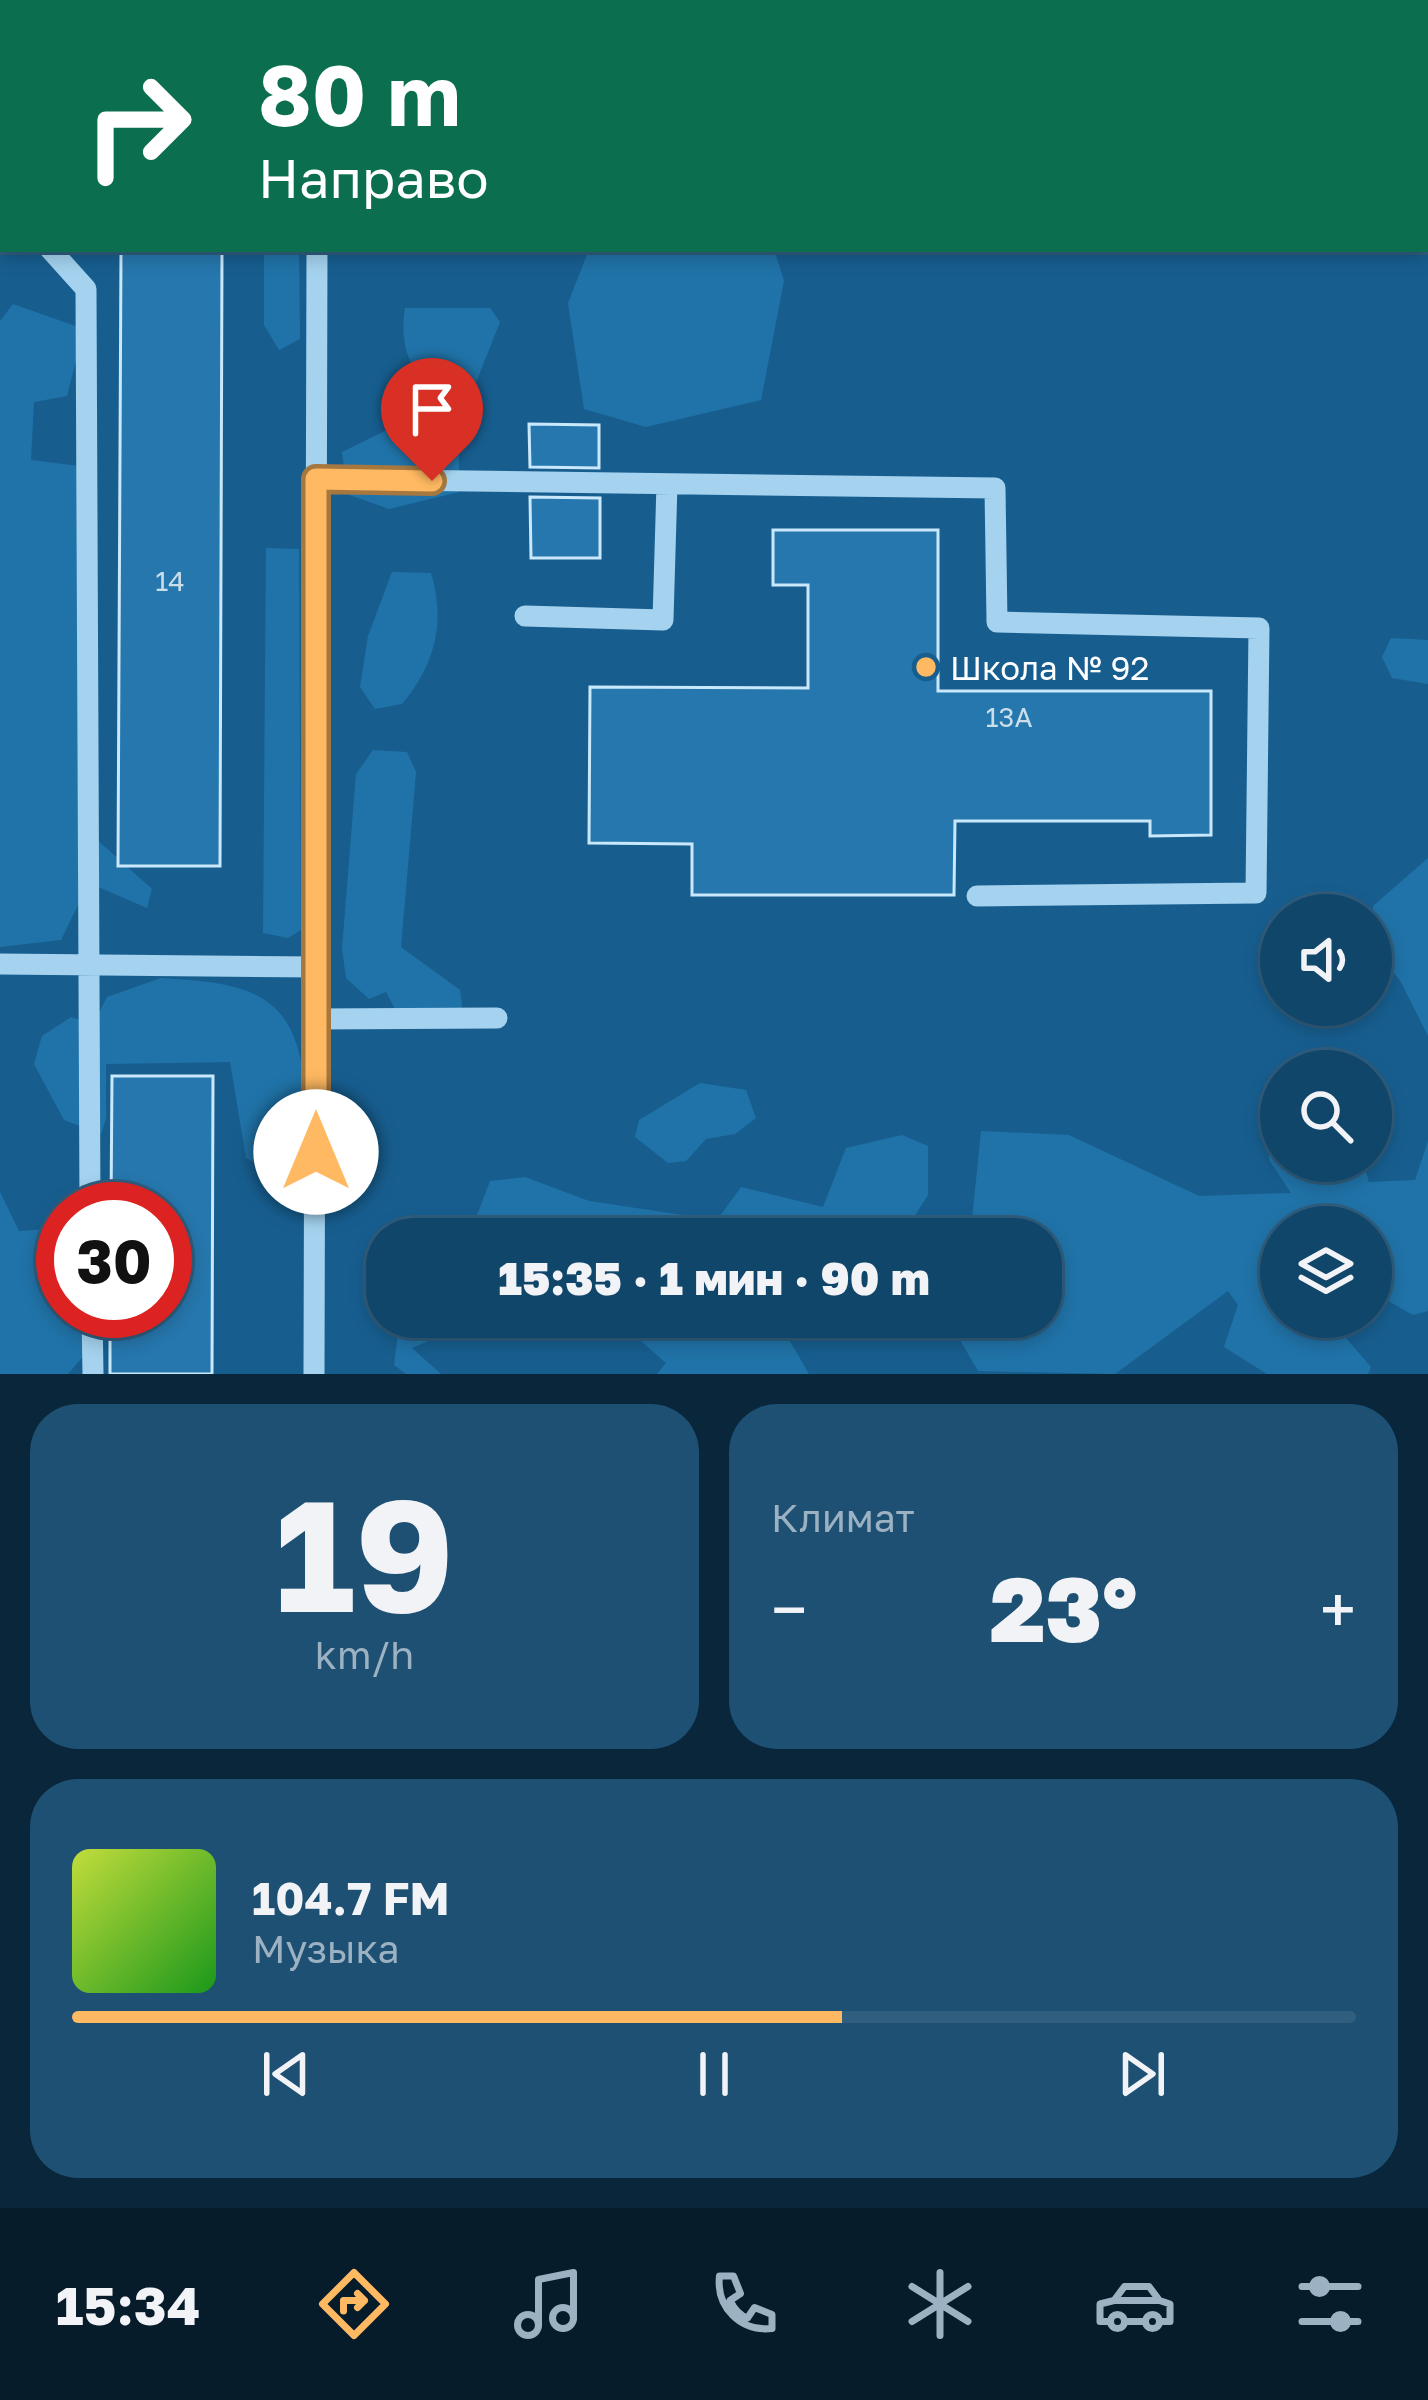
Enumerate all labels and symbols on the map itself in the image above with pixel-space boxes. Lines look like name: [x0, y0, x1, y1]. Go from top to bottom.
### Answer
pin: [381, 358, 483, 481]
house number: 14: [155, 565, 185, 597]
place label: Школа № 92: [950, 648, 1150, 687]
marker: Школа № 92: [913, 654, 939, 680]
house number: 13А: [986, 701, 1032, 733]
position arrow: [253, 1089, 379, 1215]
speed limit sign: 30: [36, 1182, 192, 1338]

